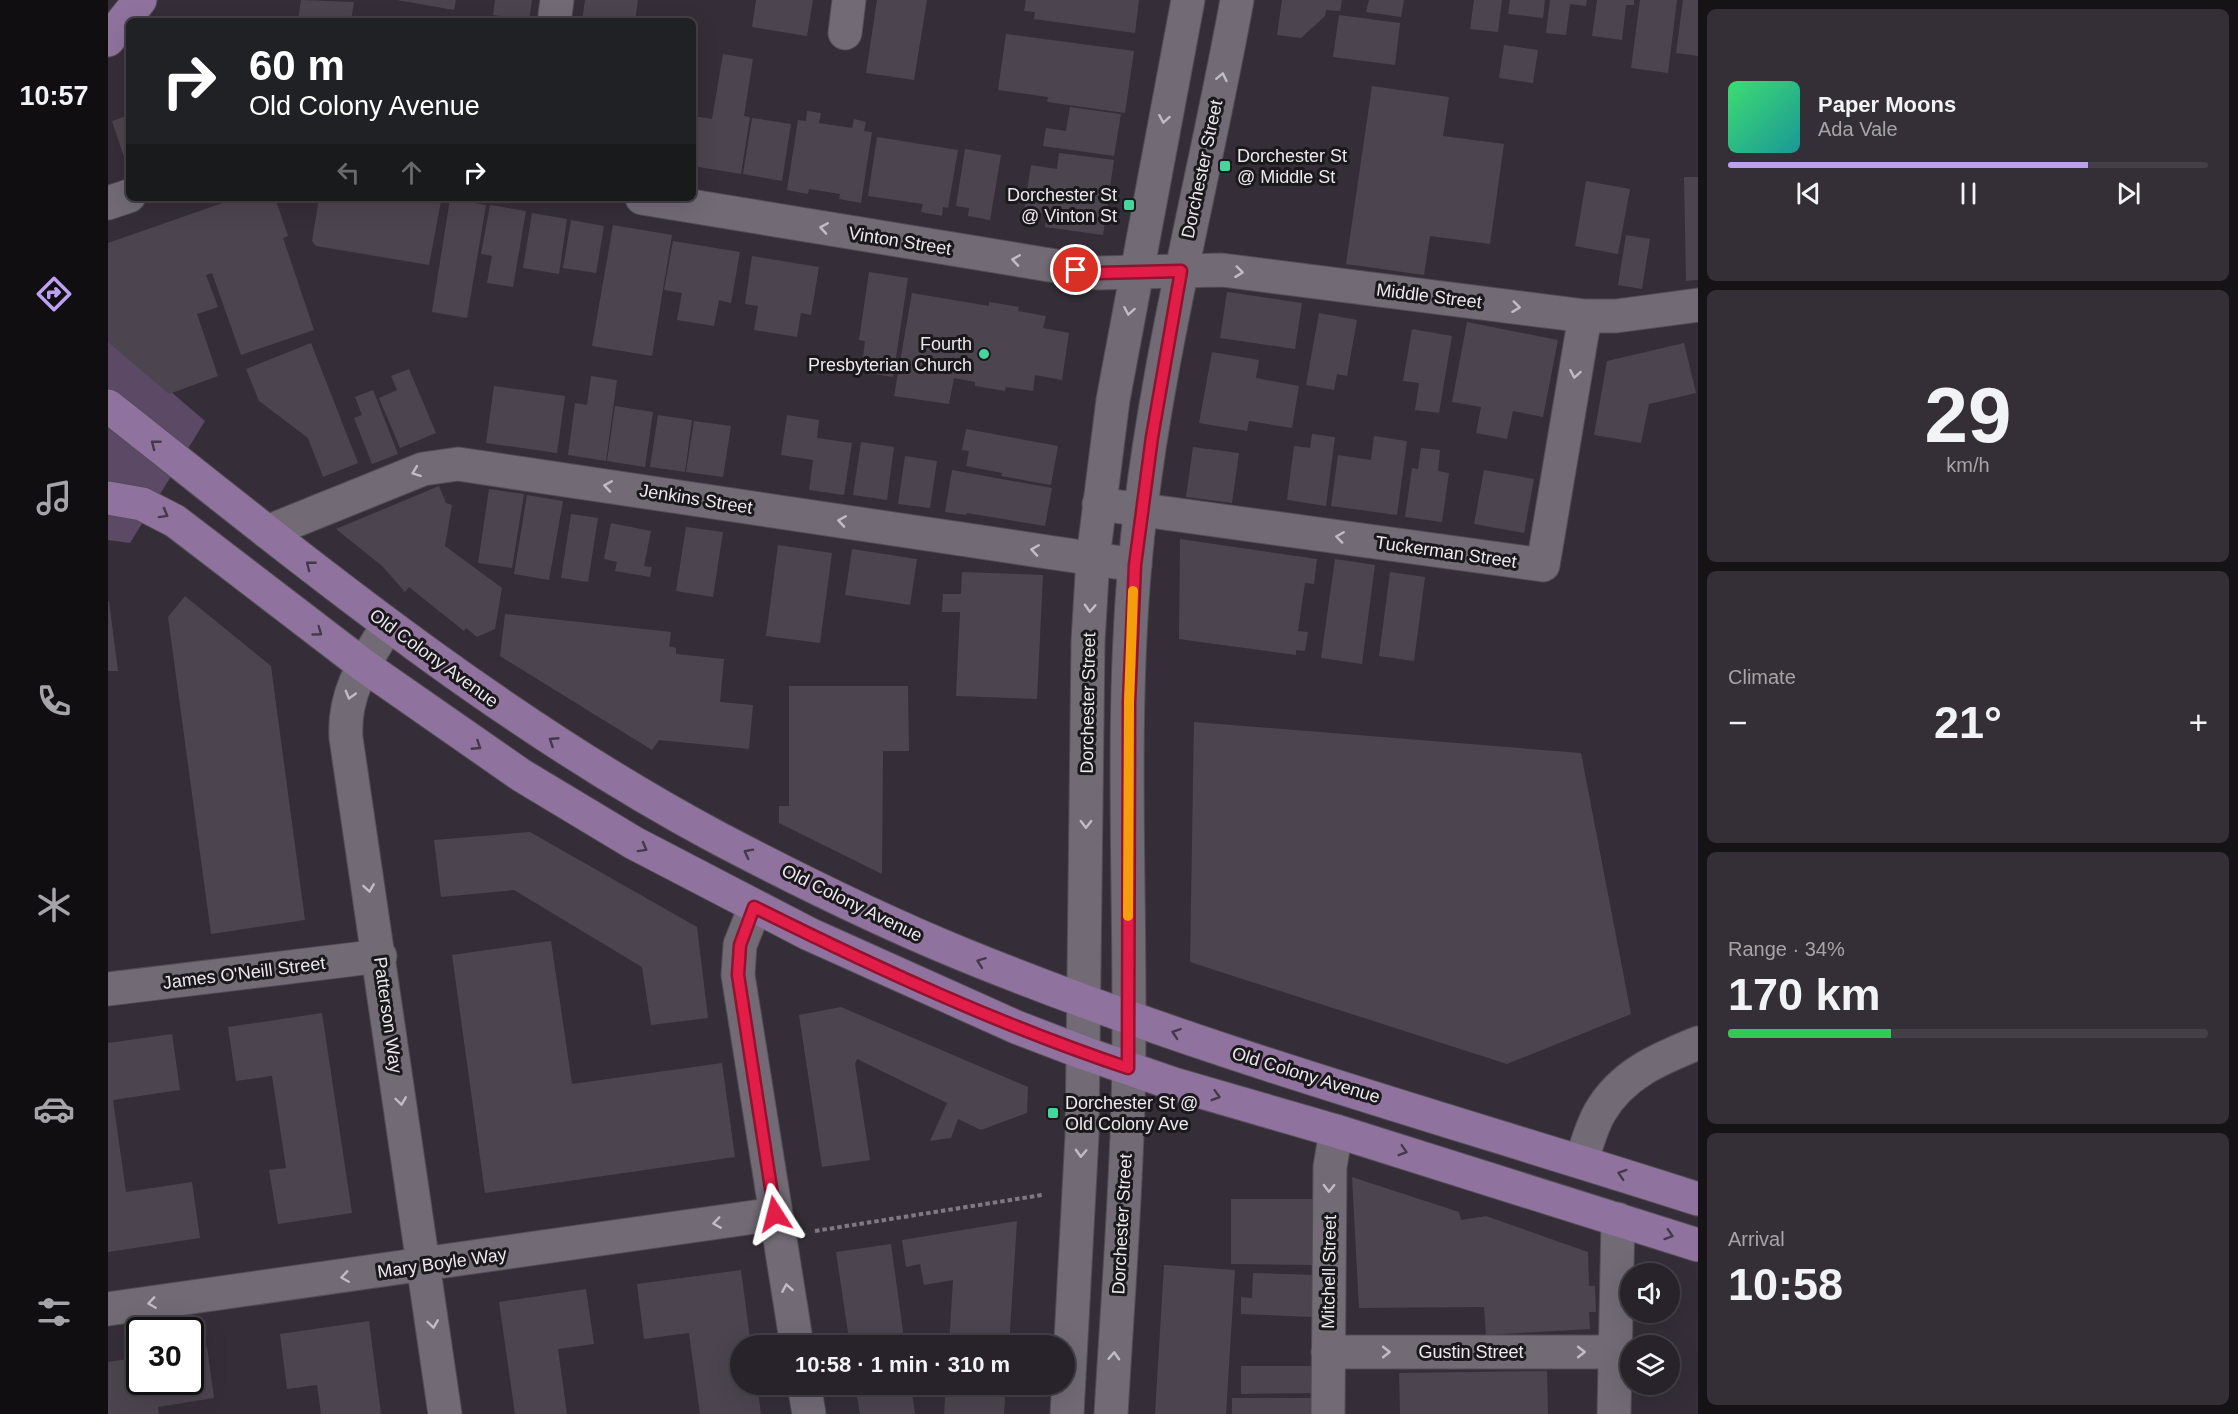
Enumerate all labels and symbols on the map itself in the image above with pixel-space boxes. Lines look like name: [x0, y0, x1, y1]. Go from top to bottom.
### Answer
one-way arrow: [1215, 72, 1228, 82]
street label: Dorchester Street: [1178, 98, 1226, 240]
one-way arrow: [1158, 114, 1171, 124]
place label: Dorchester St @ Middle St: [1237, 146, 1347, 187]
marker: Dorchester St @ Middle St: [1218, 159, 1232, 173]
place label: Dorchester St @ Vinton St: [1007, 185, 1117, 226]
marker: Dorchester St @ Vinton St: [1122, 198, 1136, 212]
one-way arrow: [819, 222, 829, 235]
street label: Vinton Street: [847, 223, 953, 259]
pin: [1050, 244, 1101, 295]
one-way arrow: [1011, 254, 1021, 266]
one-way arrow: [1235, 265, 1244, 277]
street label: Middle Street: [1375, 280, 1483, 312]
one-way arrow: [1511, 301, 1521, 313]
one-way arrow: [1123, 306, 1136, 316]
place label: Fourth Presbyterian Church: [808, 334, 972, 375]
marker: Fourth Presbyterian Church: [977, 347, 991, 361]
one-way arrow: [1570, 369, 1582, 379]
one-way arrow: [151, 440, 162, 451]
one-way arrow: [411, 465, 422, 478]
one-way arrow: [603, 480, 613, 493]
street label: Jenkins Street: [638, 480, 754, 518]
one-way arrow: [157, 507, 168, 518]
one-way arrow: [838, 516, 847, 528]
one-way arrow: [1335, 532, 1344, 544]
street label: Tuckerman Street: [1374, 532, 1518, 572]
one-way arrow: [1031, 545, 1040, 557]
one-way arrow: [306, 561, 317, 572]
one-way arrow: [1083, 604, 1096, 613]
street label: Old Colony Avenue: [366, 605, 502, 711]
one-way arrow: [312, 625, 323, 636]
street label: Dorchester Street: [1077, 632, 1099, 774]
one-way arrow: [344, 690, 357, 700]
one-way arrow: [549, 737, 560, 748]
one-way arrow: [471, 738, 481, 750]
one-way arrow: [1080, 820, 1092, 829]
one-way arrow: [637, 841, 647, 852]
one-way arrow: [743, 849, 754, 860]
street label: Old Colony Avenue: [779, 860, 925, 946]
one-way arrow: [362, 882, 375, 892]
street label: James O'Neill Street: [162, 953, 326, 993]
street label: Patterson Way: [370, 955, 406, 1075]
one-way arrow: [977, 957, 988, 969]
one-way arrow: [1171, 1028, 1182, 1041]
street label: Old Colony Avenue: [1230, 1043, 1382, 1107]
one-way arrow: [1210, 1089, 1221, 1101]
place label: Dorchester St @ Old Colony Ave: [1065, 1093, 1198, 1134]
one-way arrow: [394, 1097, 406, 1106]
marker: Dorchester St @ Old Colony Ave: [1046, 1106, 1060, 1120]
one-way arrow: [1397, 1144, 1408, 1157]
one-way arrow: [1075, 1148, 1088, 1157]
street label: Dorchester Street: [1108, 1153, 1136, 1295]
one-way arrow: [1617, 1169, 1628, 1182]
position arrow: [743, 1182, 807, 1246]
one-way arrow: [1323, 1184, 1336, 1193]
street label: Mitchell Street: [1318, 1215, 1340, 1329]
one-way arrow: [713, 1216, 722, 1228]
one-way arrow: [1663, 1228, 1674, 1241]
street label: Mary Boyle Way: [376, 1244, 508, 1282]
one-way arrow: [341, 1270, 350, 1282]
one-way arrow: [781, 1283, 794, 1293]
one-way arrow: [148, 1296, 157, 1309]
speed limit sign: 30: [126, 1317, 204, 1395]
one-way arrow: [426, 1319, 438, 1328]
street label: Gustin Street: [1418, 1342, 1524, 1362]
one-way arrow: [1382, 1346, 1391, 1358]
one-way arrow: [1577, 1346, 1586, 1358]
one-way arrow: [1108, 1351, 1121, 1360]

